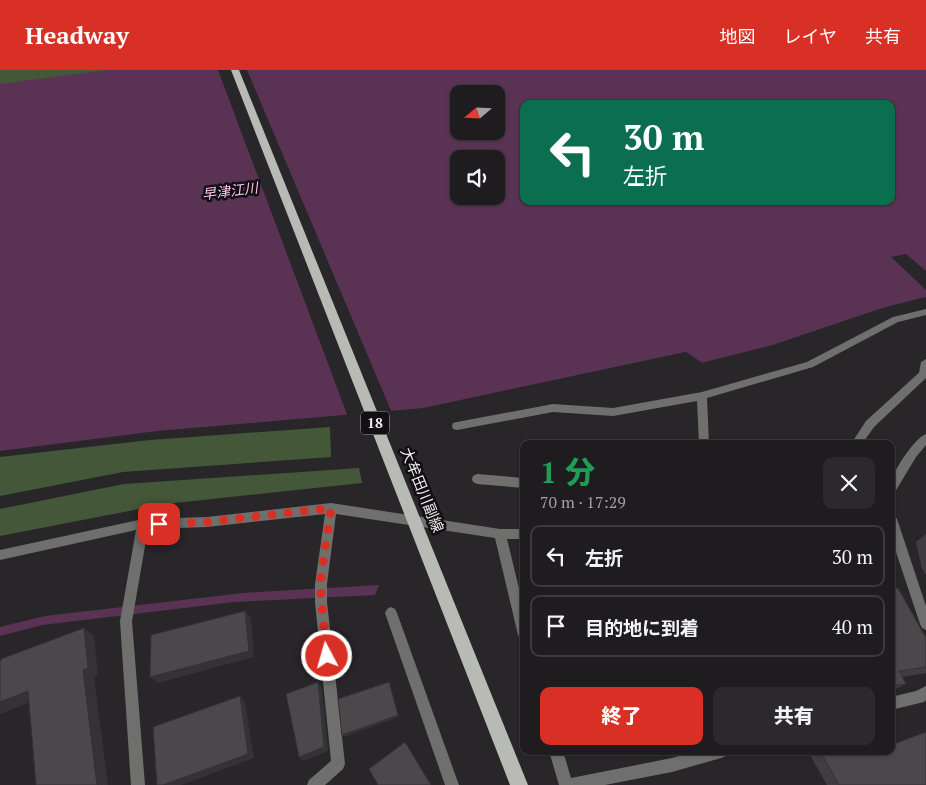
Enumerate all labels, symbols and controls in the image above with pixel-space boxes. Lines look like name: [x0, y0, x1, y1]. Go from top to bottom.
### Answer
text: Headway: [25, 19, 129, 51]
text: 地図: [720, 24, 756, 48]
text: レイヤ: [784, 24, 837, 48]
text: 共有: [865, 24, 901, 48]
north arrow: [450, 85, 505, 140]
map controls: [450, 85, 505, 205]
text: 30 m: [623, 114, 704, 160]
icon: left: [540, 120, 605, 185]
button: sound: [450, 150, 505, 205]
text: 左折: [623, 161, 667, 190]
water label: 早津江川: [201, 177, 261, 203]
road number: 18: [361, 412, 389, 434]
street label: 大牟田川副線: [397, 444, 449, 535]
text: 1 分: [540, 452, 595, 492]
button: close: [823, 457, 875, 509]
text: 70 m · 17:29: [540, 491, 626, 513]
pin: [138, 503, 180, 545]
icon: arrive: [145, 510, 173, 538]
icon: left: [542, 542, 570, 570]
text: 30 m: [832, 544, 873, 569]
text: 左折: [585, 545, 623, 570]
icon: arrive: [542, 612, 570, 640]
text: 40 m: [832, 614, 873, 639]
text: 目的地に到着: [585, 615, 699, 640]
position arrow: [300, 629, 352, 681]
button: 終了: [540, 687, 703, 745]
button: 共有: [713, 687, 875, 745]

